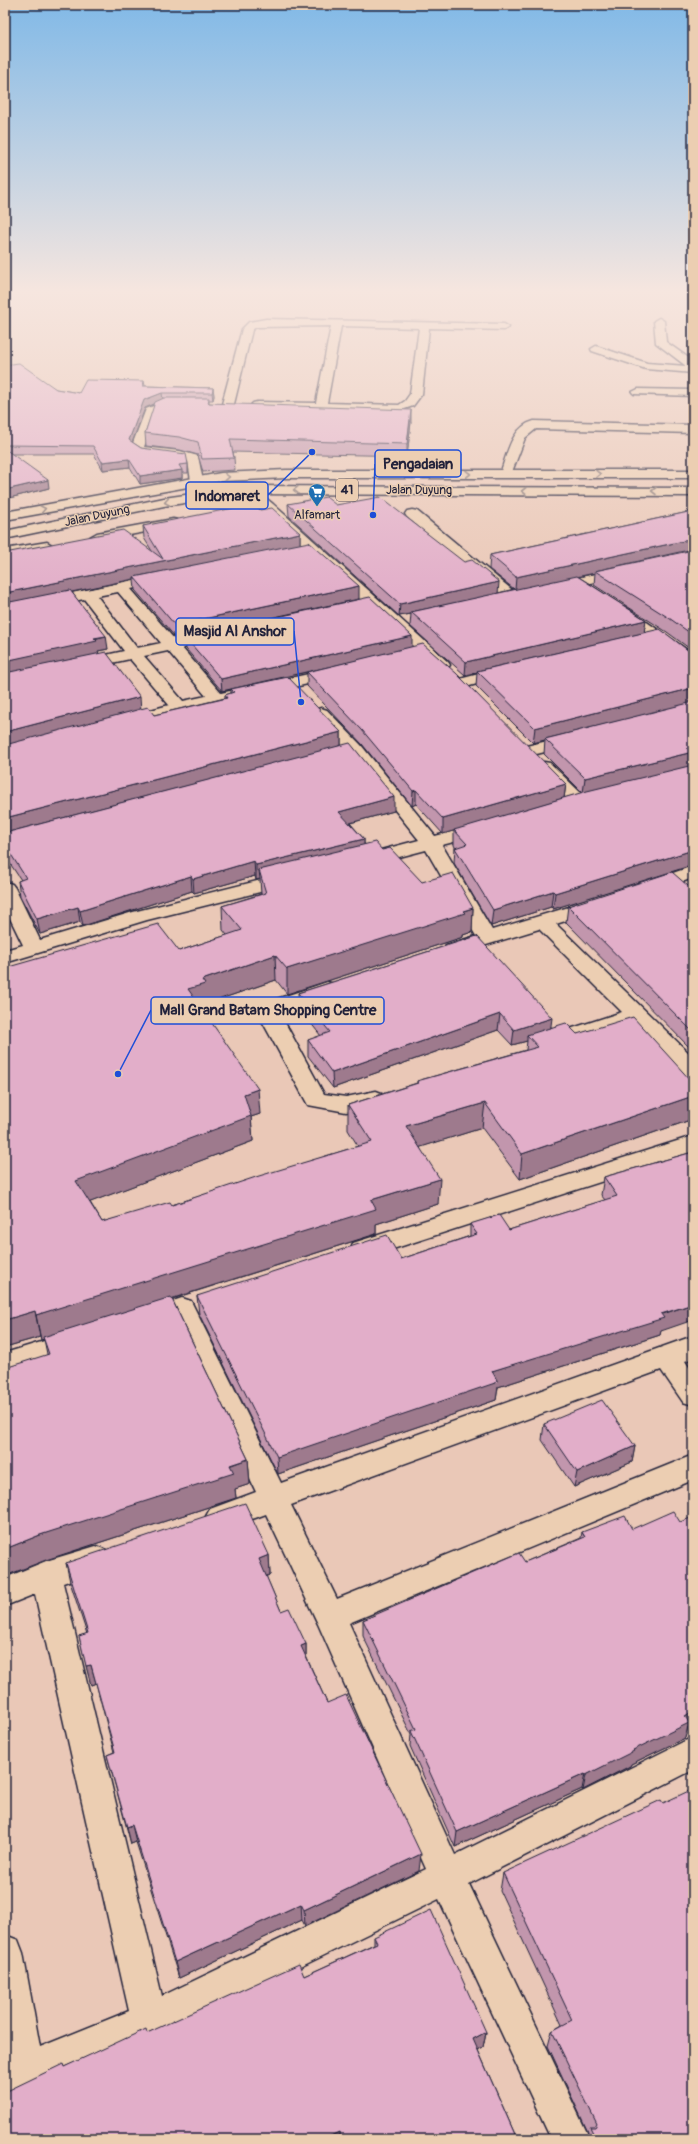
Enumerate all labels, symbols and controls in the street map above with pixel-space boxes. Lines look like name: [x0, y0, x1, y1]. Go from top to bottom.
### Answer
callout: Pengadaian: [375, 450, 461, 477]
text: Pengadaian: [383, 455, 454, 474]
one-way arrow: [465, 470, 471, 478]
one-way arrow: [595, 470, 601, 478]
one-way arrow: [224, 473, 230, 481]
road number: 41: [336, 479, 358, 501]
callout: Indomaret: [186, 482, 268, 509]
supermarket icon: Alfamart: [307, 482, 327, 507]
street label: Jalan Duyung: [386, 483, 452, 498]
one-way arrow: [293, 486, 299, 494]
text: Indomaret: [194, 487, 261, 506]
one-way arrow: [521, 487, 527, 495]
one-way arrow: [651, 487, 657, 495]
one-way arrow: [164, 497, 170, 506]
street label: Jalan Duyung: [63, 502, 131, 530]
one-way arrow: [40, 505, 46, 513]
place label: Alfamart: [294, 508, 340, 523]
callout: Masjid Al Anshor: [176, 618, 294, 645]
text: Masjid Al Anshor: [184, 622, 287, 641]
callout: Mall Grand Batam Shopping Centre: [151, 997, 384, 1024]
text: Mall Grand Batam Shopping Centre: [160, 1001, 377, 1020]

